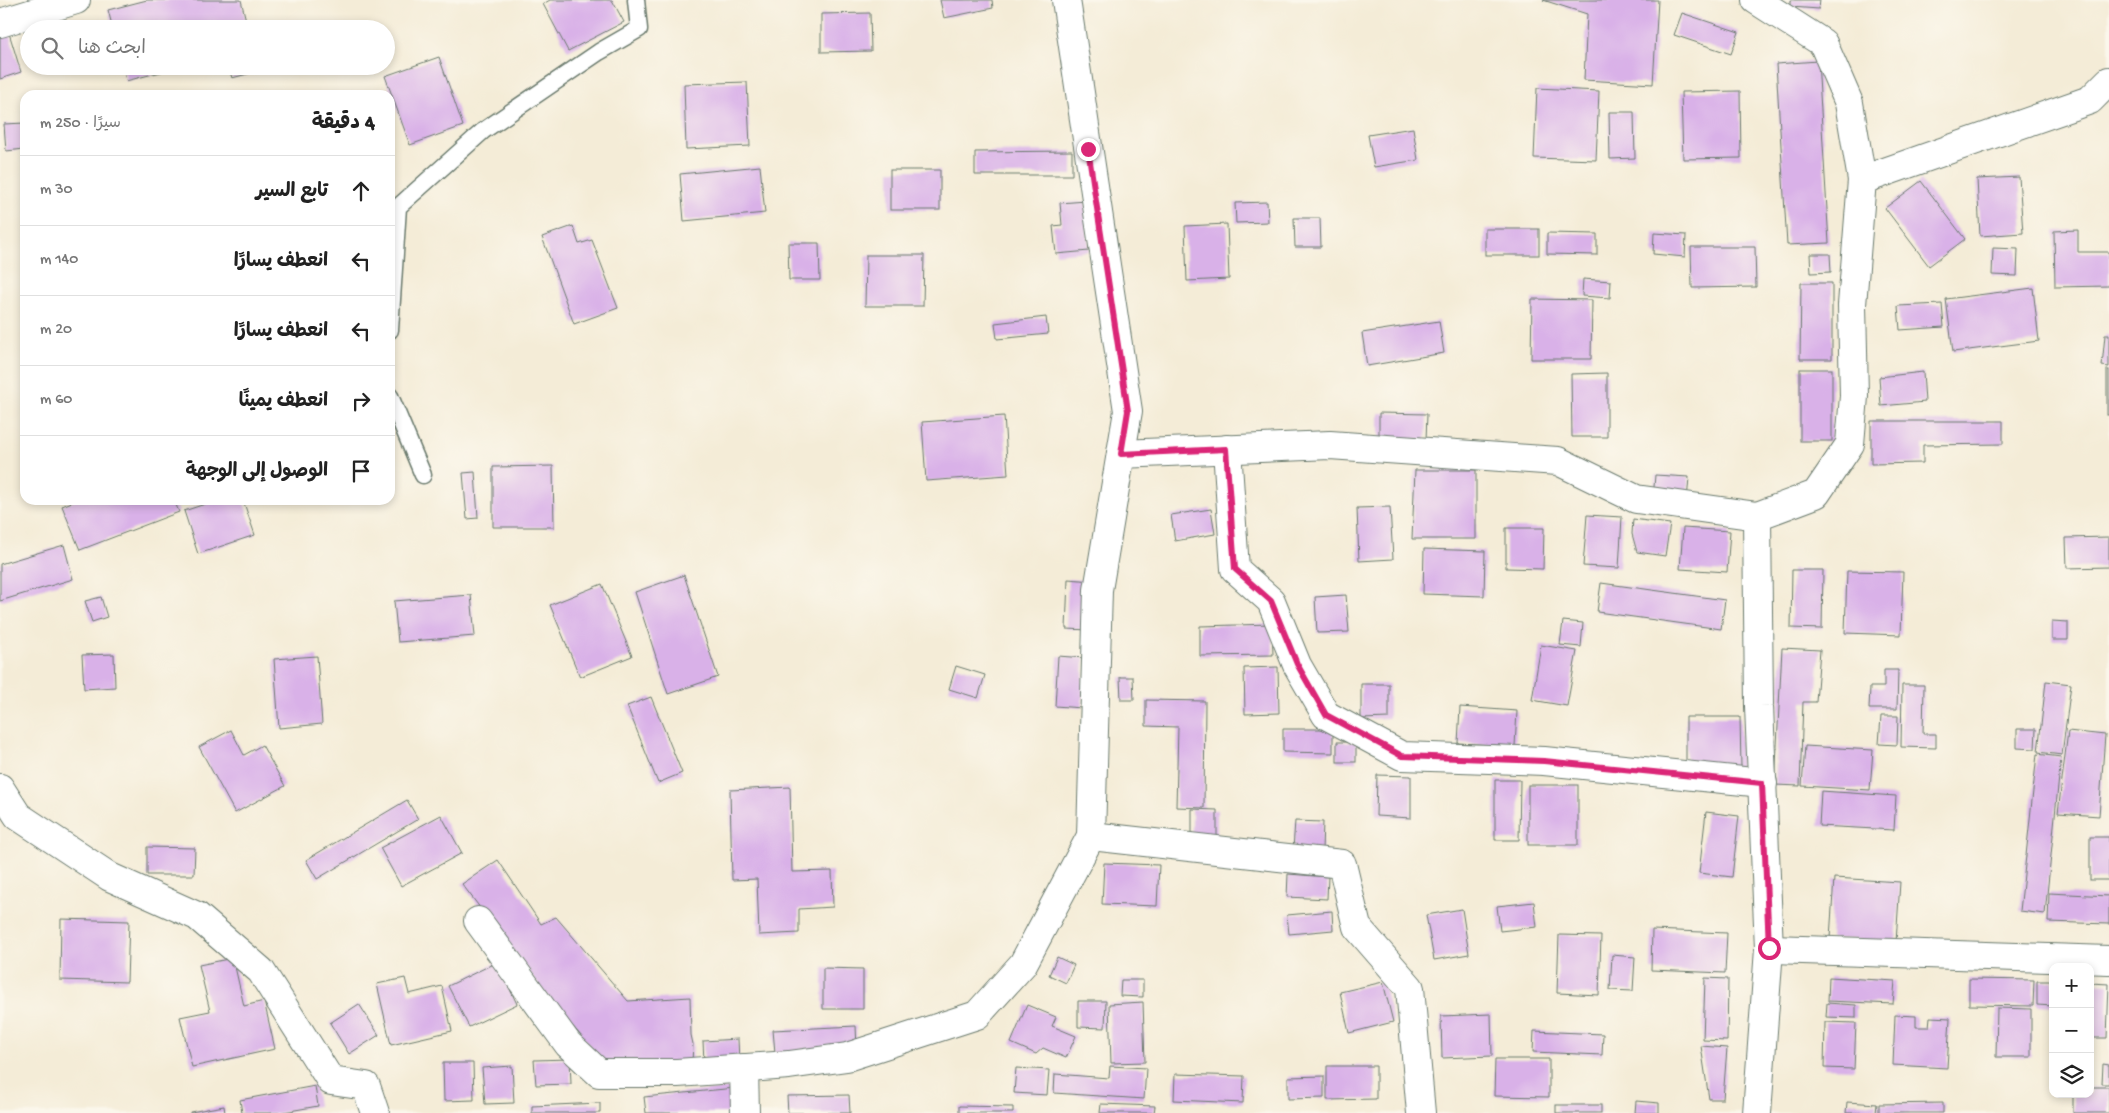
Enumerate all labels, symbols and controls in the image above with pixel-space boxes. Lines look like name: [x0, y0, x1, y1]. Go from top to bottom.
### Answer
search box: [20, 20, 395, 75]
icon: search: [38, 34, 66, 62]
text: ابحث هنا: [78, 38, 146, 61]
text: 4 دقيقة: [312, 112, 375, 137]
text: سيرًا · 250 m: [40, 115, 121, 134]
route end: [1077, 138, 1100, 161]
icon: ahead: [347, 177, 375, 205]
text: 30 m: [40, 181, 73, 200]
text: تابع السير: [256, 181, 328, 204]
icon: left: [347, 247, 375, 275]
text: 140 m: [40, 251, 78, 270]
text: انعطف يسارًا: [234, 251, 328, 274]
icon: left: [347, 317, 375, 345]
text: 20 m: [40, 321, 72, 340]
text: انعطف يسارًا: [234, 321, 328, 344]
icon: right: [347, 387, 375, 415]
text: 60 m: [40, 391, 72, 410]
text: انعطف يمينًا: [239, 391, 328, 414]
icon: arrive: [347, 457, 375, 485]
text: الوصول إلى الوجهة: [185, 461, 328, 484]
route start: [1758, 937, 1781, 960]
map controls: [2049, 963, 2094, 1098]
button: +: [2049, 963, 2094, 1008]
button: −: [2049, 1008, 2094, 1053]
button: layers: [2049, 1053, 2094, 1098]

